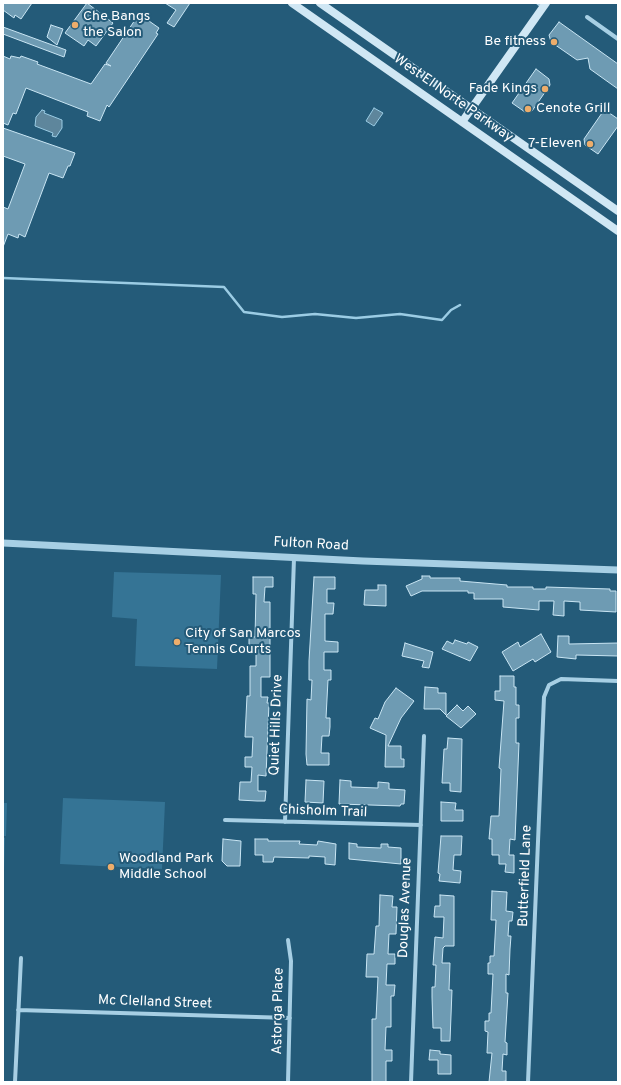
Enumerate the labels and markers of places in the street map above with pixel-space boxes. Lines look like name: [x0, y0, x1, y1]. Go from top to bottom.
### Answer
place label: Che Bangs the Salon: [83, 9, 150, 42]
marker: Che Bangs the Salon: [70, 20, 80, 30]
place label: Be fitness: [484, 34, 546, 50]
marker: Be fitness: [549, 37, 559, 47]
place label: Fade Kings: [469, 81, 537, 97]
marker: Fade Kings: [540, 84, 550, 94]
place label: Cenote Grill: [536, 101, 610, 117]
marker: Cenote Grill: [523, 104, 533, 114]
place label: 7-Eleven: [528, 136, 582, 152]
marker: 7-Eleven: [585, 139, 595, 149]
place label: City of San Marcos Tennis Courts: [185, 626, 301, 658]
marker: City of San Marcos Tennis Courts: [172, 637, 182, 647]
place label: Woodland Park Middle School: [119, 851, 214, 884]
marker: Woodland Park Middle School: [106, 862, 116, 872]

